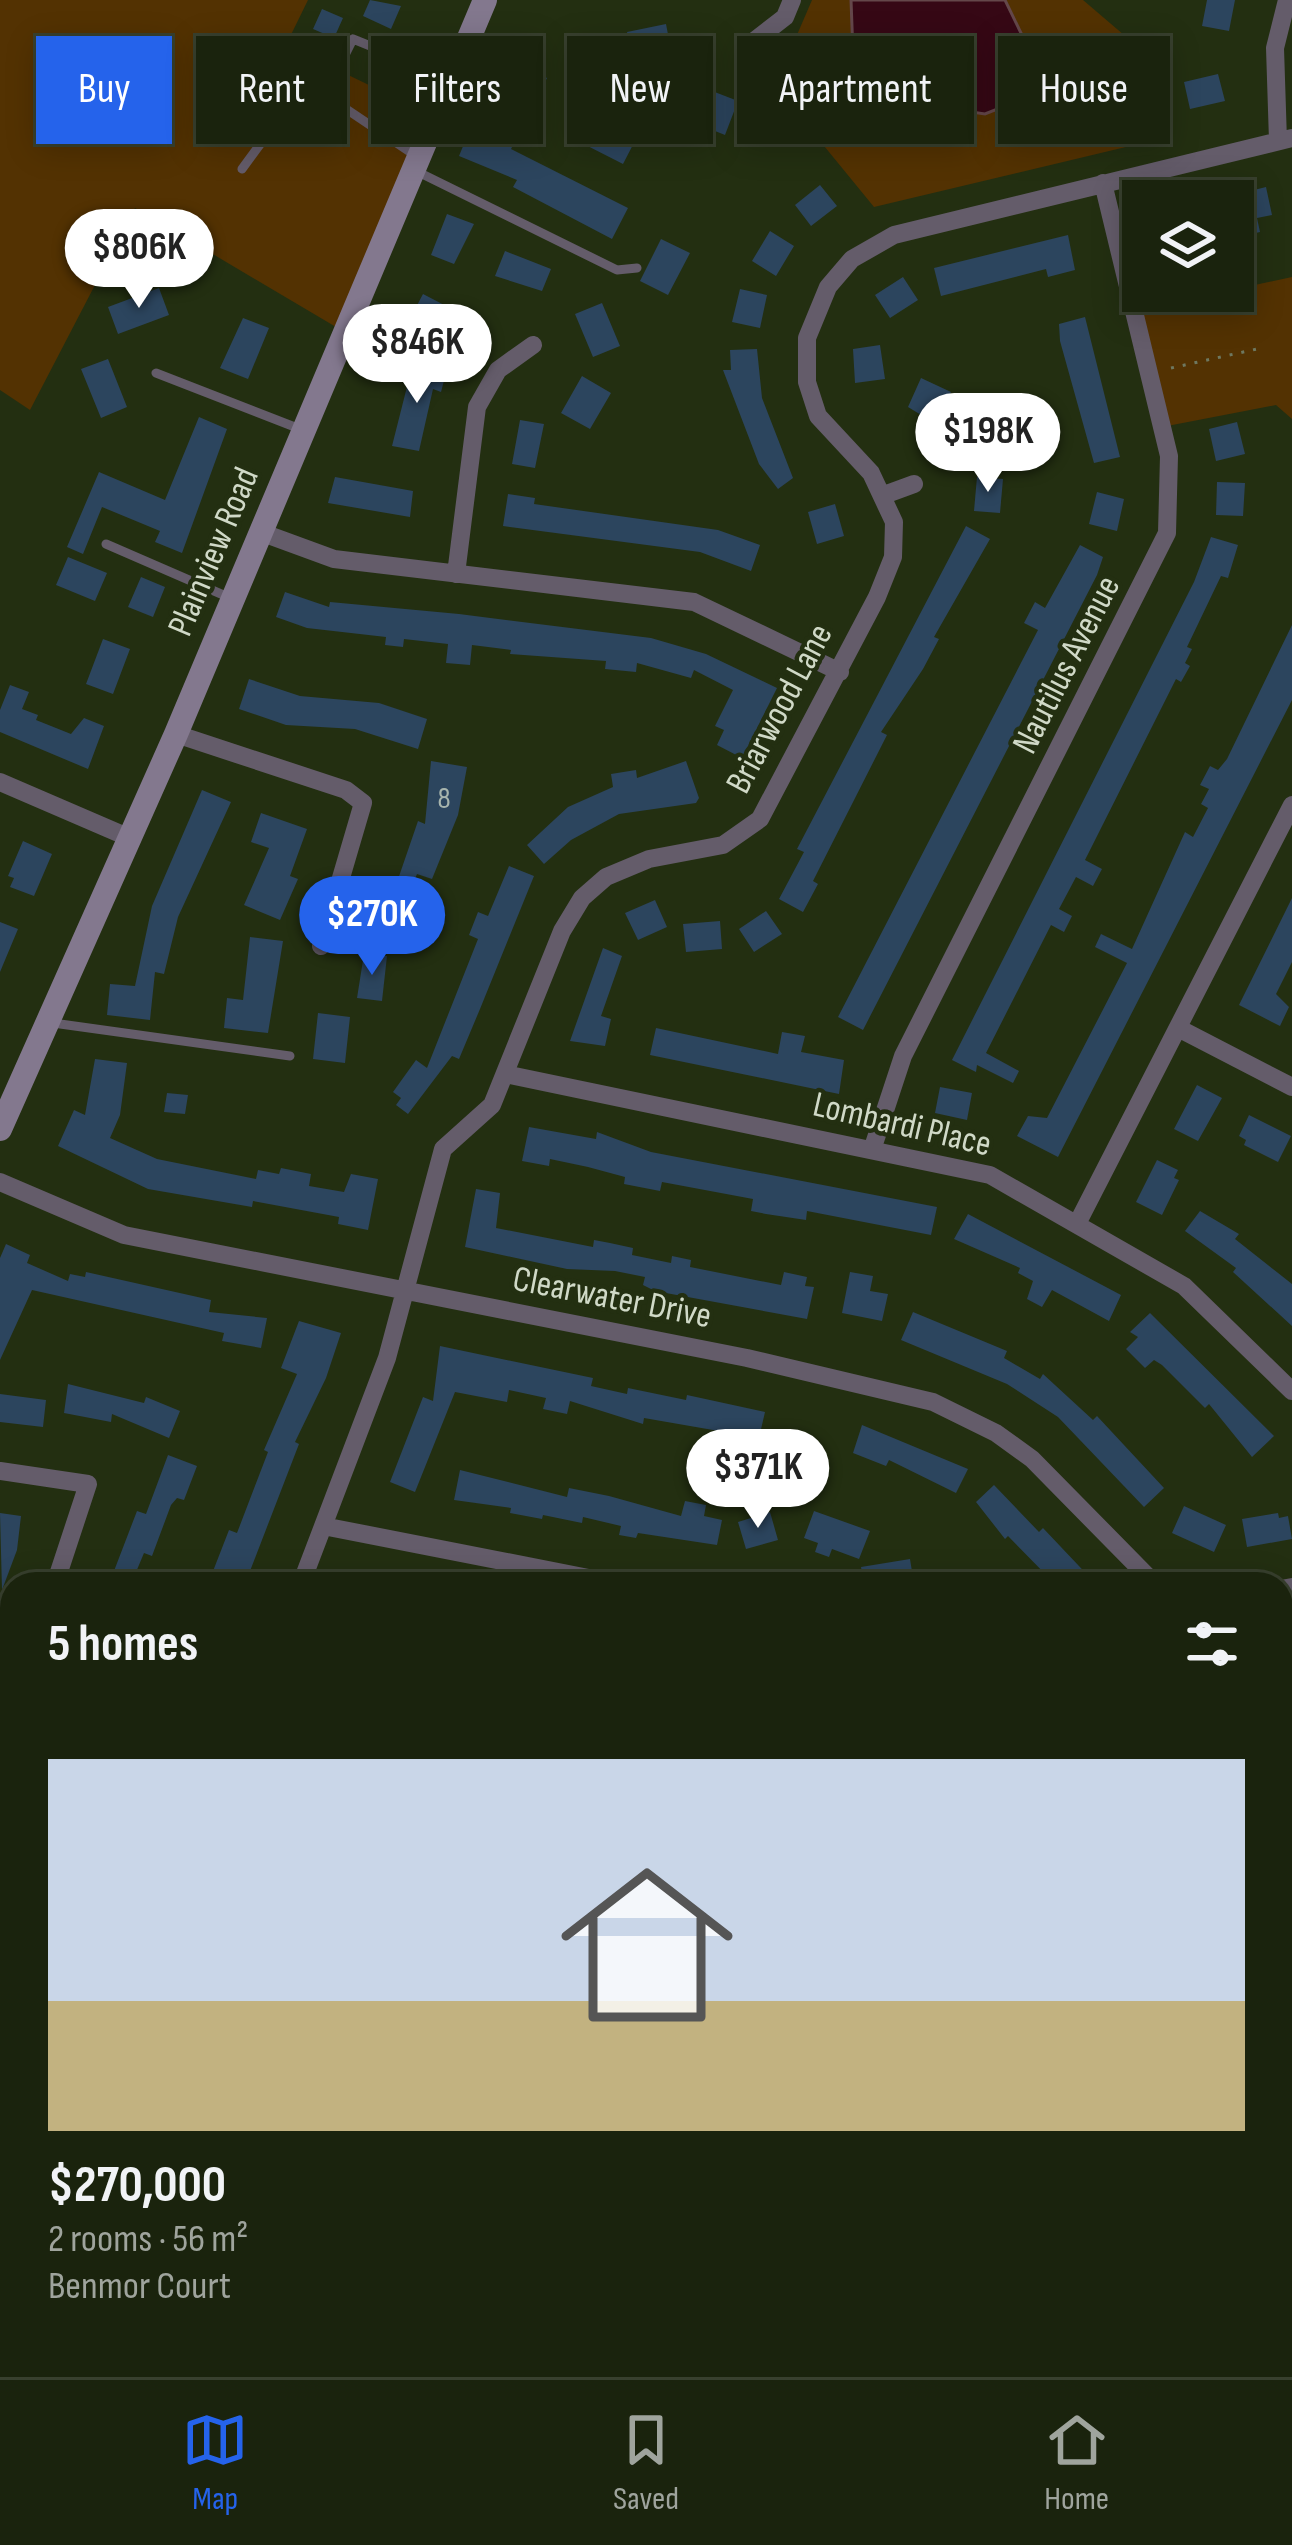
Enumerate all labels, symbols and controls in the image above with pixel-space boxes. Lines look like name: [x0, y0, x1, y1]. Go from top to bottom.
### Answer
chip: Buy: [36, 36, 172, 144]
chip: Rent: [196, 36, 347, 144]
chip: Filters: [371, 36, 543, 144]
chip: New: [567, 36, 713, 144]
chip: Apartment: [737, 36, 974, 144]
chip: House: [998, 36, 1170, 144]
map controls: [1122, 180, 1254, 312]
button: layers: [1122, 180, 1254, 312]
pin: $806K: [55, 209, 223, 311]
text: $806K: [92, 224, 186, 271]
pin: $846K: [333, 304, 501, 406]
text: $846K: [370, 319, 464, 366]
pin: $198K: [904, 393, 1072, 495]
text: $198K: [942, 408, 1034, 455]
street label: Plainview Road: [159, 461, 269, 643]
street label: Nautilus Avenue: [1004, 569, 1130, 761]
street label: Briarwood Lane: [717, 617, 843, 801]
house number: 8: [437, 781, 451, 817]
pin: $270K: [288, 876, 456, 978]
text: $270K: [326, 891, 418, 938]
street label: Lombardi Place: [809, 1084, 995, 1166]
street label: Clearwater Drive: [509, 1258, 715, 1338]
pin: $371K: [674, 1429, 842, 1531]
text: $371K: [713, 1444, 803, 1491]
icon: filters: [1179, 1611, 1245, 1677]
text: 5 homes: [48, 1614, 198, 1675]
icon: home: [539, 1837, 755, 2053]
text: $270,000: [48, 2155, 226, 2216]
text: 2 rooms · 56 m²: [48, 2216, 249, 2263]
text: Benmor Court: [48, 2263, 231, 2310]
tab: Map: [182, 2407, 248, 2519]
tab: Saved: [613, 2407, 679, 2519]
tab: Home: [1044, 2407, 1110, 2519]

